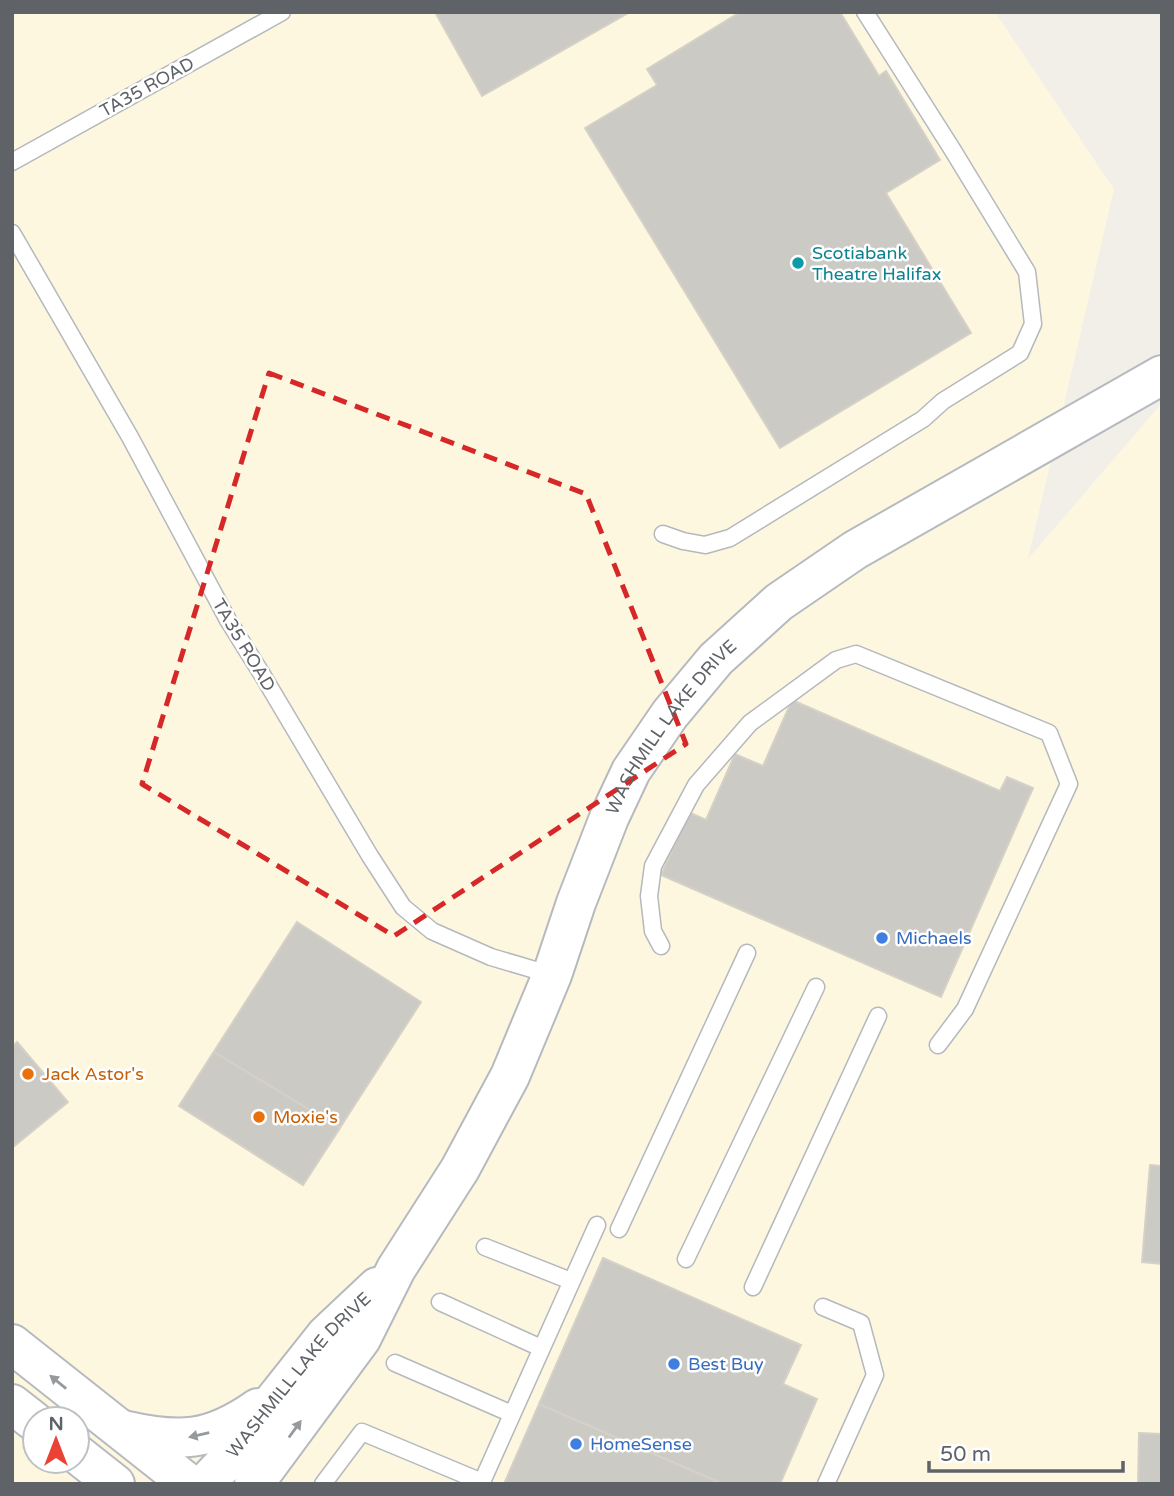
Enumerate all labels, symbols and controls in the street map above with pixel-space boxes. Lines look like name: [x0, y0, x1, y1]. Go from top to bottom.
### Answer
street label: TA35 ROAD: [96, 52, 198, 122]
place label: Scotiabank Theatre Halifax: [812, 242, 941, 285]
marker: Scotiabank Theatre Halifax: [790, 255, 806, 271]
street label: TA35 ROAD: [208, 594, 280, 696]
street label: WASHMILL LAKE DRIVE: [601, 635, 741, 818]
place label: Michaels: [896, 927, 972, 949]
marker: Michaels: [874, 930, 890, 946]
place label: Jack Astor's: [42, 1063, 144, 1085]
marker: Jack Astor's: [20, 1066, 36, 1082]
place label: Moxie's: [273, 1106, 338, 1128]
marker: Moxie's: [251, 1109, 267, 1125]
street label: WASHMILL LAKE DRIVE: [222, 1287, 376, 1462]
place label: Best Buy: [688, 1353, 764, 1375]
marker: Best Buy: [666, 1356, 682, 1372]
one-way arrow: [50, 1374, 68, 1389]
north arrow: [21, 1405, 91, 1475]
text: N: [48, 1413, 64, 1435]
one-way arrow: [288, 1420, 302, 1438]
one-way arrow: [188, 1430, 210, 1441]
scale bar: [929, 1430, 1123, 1474]
place label: HomeSense: [590, 1433, 692, 1455]
marker: HomeSense: [568, 1436, 584, 1452]
text: 50 m: [940, 1442, 991, 1467]

